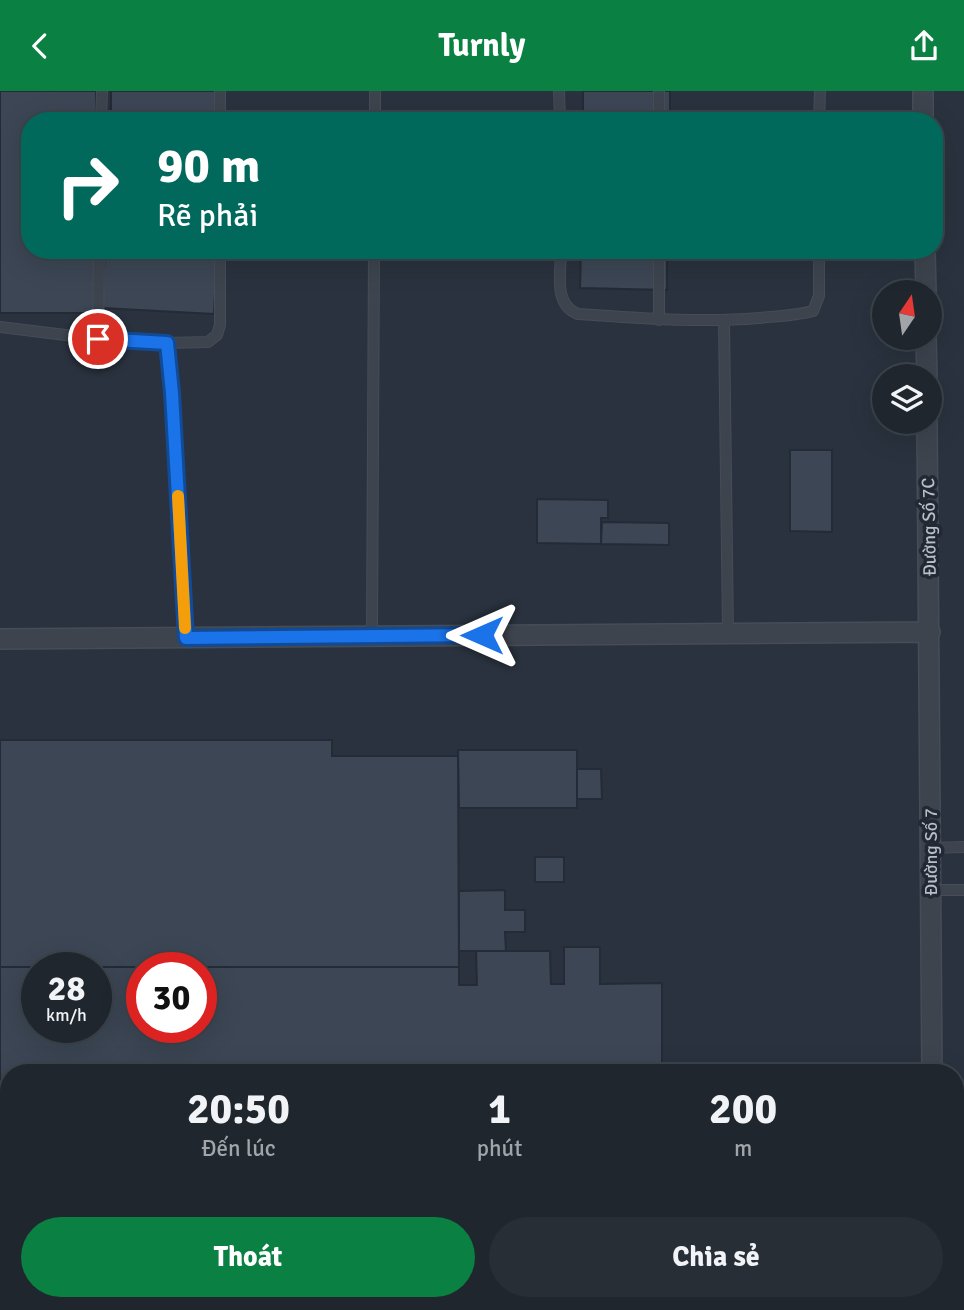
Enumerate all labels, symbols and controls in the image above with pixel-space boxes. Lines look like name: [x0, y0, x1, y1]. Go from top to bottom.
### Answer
text: Turnly: [439, 26, 525, 65]
icon: back: [21, 27, 59, 65]
icon: share: [905, 27, 943, 65]
text: 90 m: [157, 136, 260, 196]
icon: right: [42, 140, 133, 231]
text: Rẽ phải: [157, 196, 258, 235]
north arrow: [872, 280, 942, 350]
map controls: [872, 280, 942, 434]
pin: [68, 309, 128, 369]
icon: arrive: [79, 320, 117, 358]
button: layers: [872, 364, 942, 434]
street label: Đường Số 7C: [917, 477, 941, 576]
position arrow: [445, 598, 519, 672]
street label: Đường Số 7: [920, 808, 942, 896]
speed limit sign: 30: [126, 952, 217, 1043]
text: 28: [48, 967, 85, 1010]
text: km/h: [46, 1004, 87, 1026]
text: 20:50: [187, 1084, 290, 1135]
text: 1: [488, 1084, 511, 1135]
text: 200: [709, 1084, 777, 1135]
text: Đến lúc: [201, 1134, 276, 1163]
text: phút: [477, 1134, 522, 1163]
text: m: [734, 1134, 752, 1163]
button: Thoát: [21, 1217, 475, 1297]
button: Chia sẻ: [489, 1217, 943, 1297]

